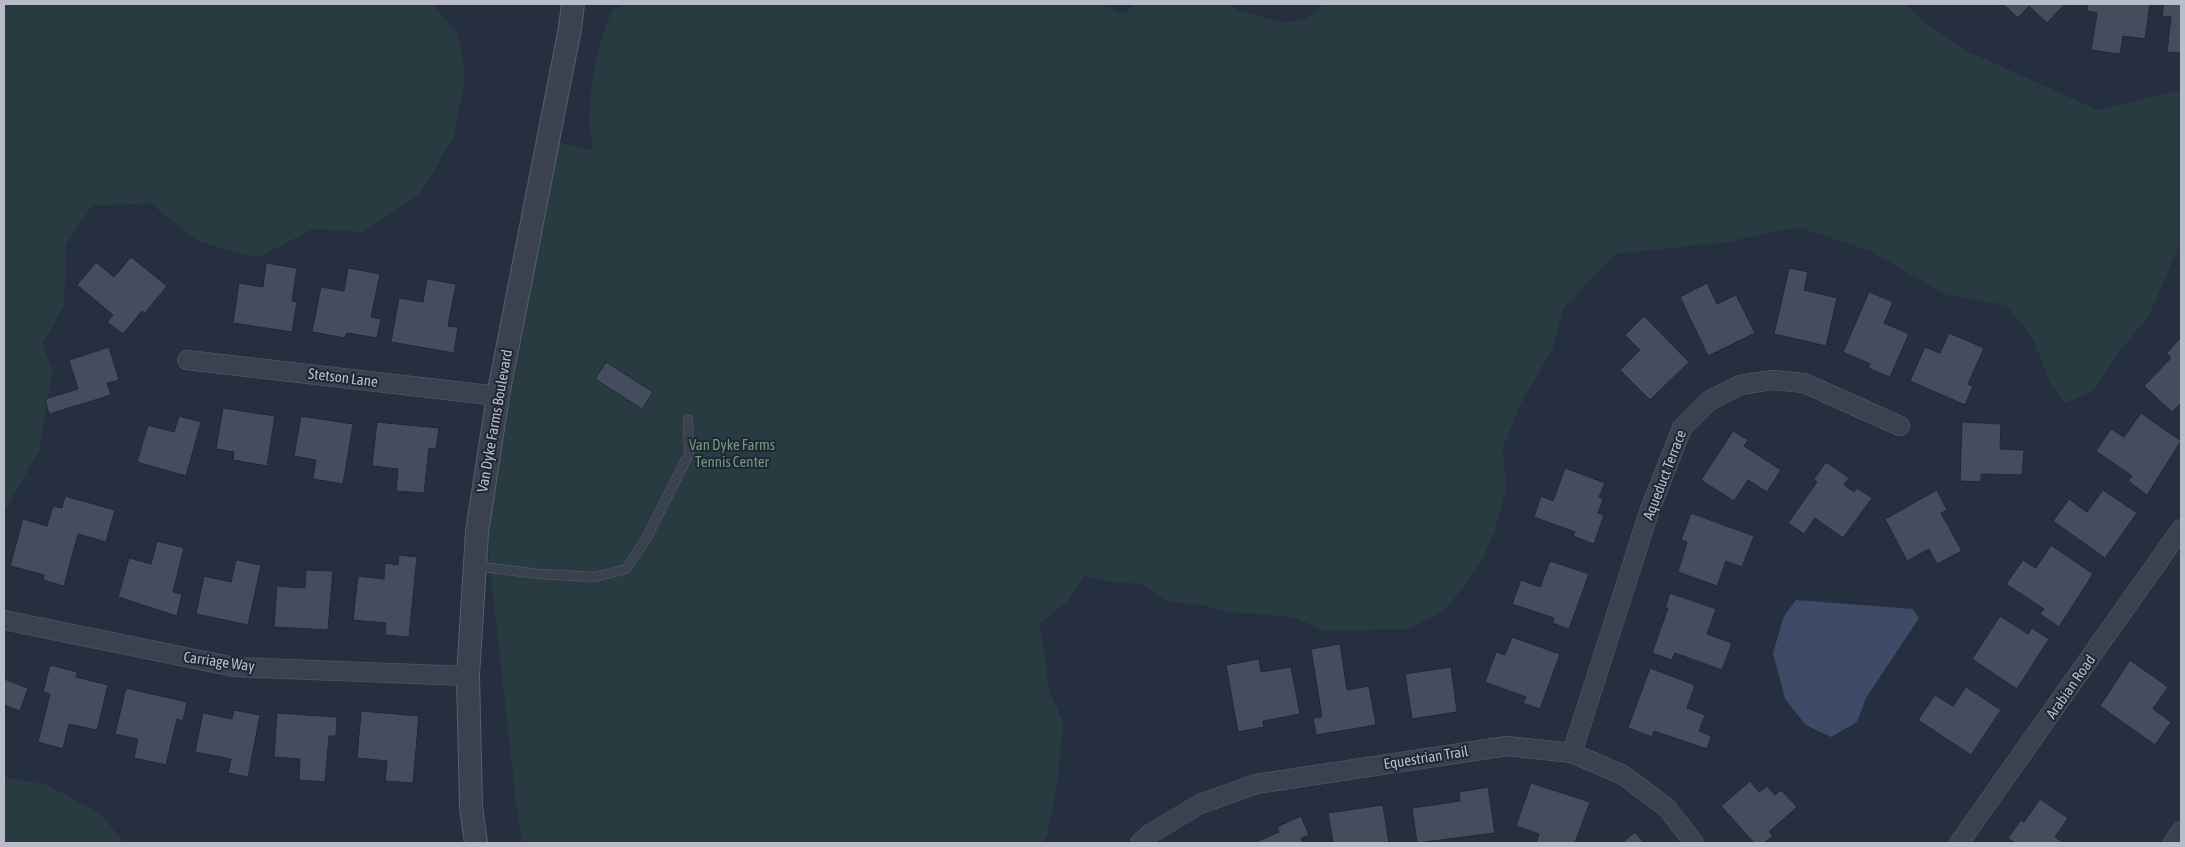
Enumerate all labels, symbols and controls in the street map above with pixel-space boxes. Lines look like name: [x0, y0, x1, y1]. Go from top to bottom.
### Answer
street label: Van Dyke Farms Boulevard: [474, 348, 516, 494]
street label: Stetson Lane: [307, 365, 379, 391]
street label: Aqueduct Terrace: [1640, 427, 1690, 523]
park label: Van Dyke Farms Tennis Center: [689, 436, 775, 471]
street label: Carriage Way: [182, 648, 256, 676]
street label: Arabian Road: [2042, 652, 2100, 722]
street label: Equestrian Trail: [1382, 742, 1470, 774]

